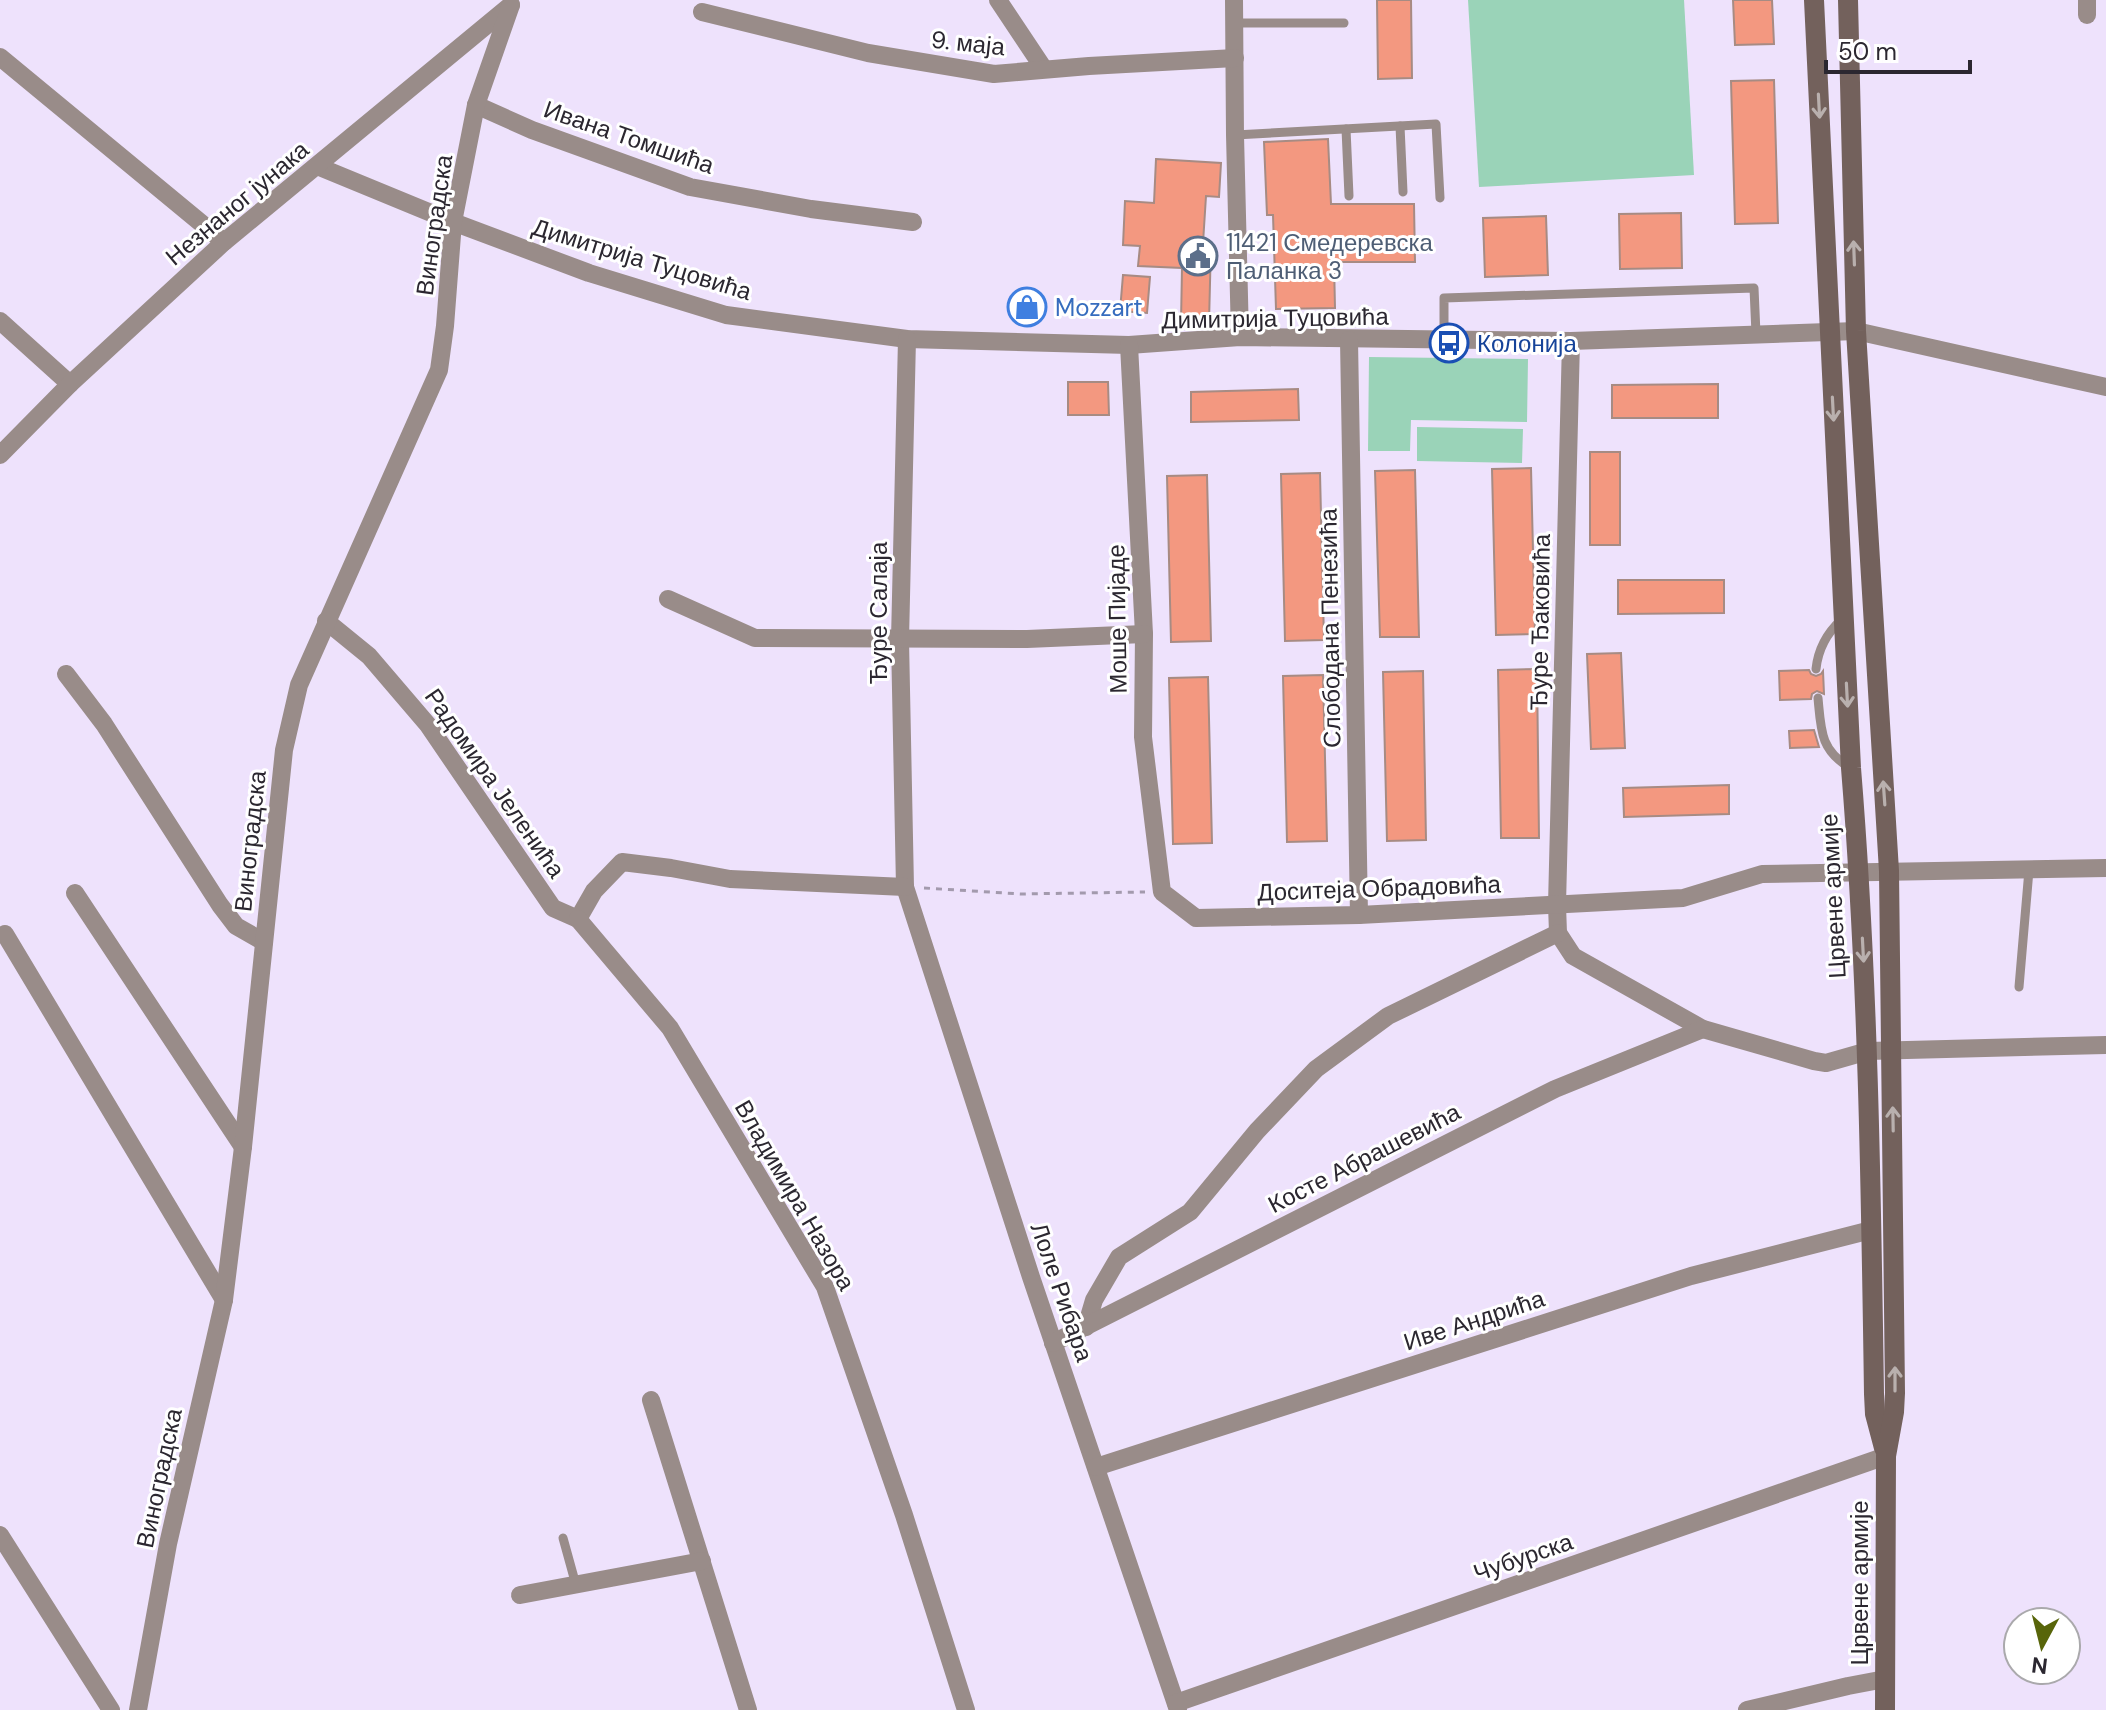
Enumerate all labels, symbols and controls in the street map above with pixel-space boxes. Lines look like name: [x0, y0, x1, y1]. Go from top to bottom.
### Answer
street label: 9. маја: [930, 24, 1007, 62]
scale bar: [1826, 24, 1970, 74]
text: 50 m: [1838, 36, 1897, 67]
one-way arrow: [1812, 92, 1827, 119]
street label: Ивана Томшића: [540, 93, 719, 181]
street label: Незнаног јунака: [159, 134, 316, 272]
street label: Виноградска: [409, 152, 459, 297]
street label: Димитрија Туцовића: [529, 211, 756, 307]
place label: 11421 Смедеревска Паланка 3: [1226, 227, 1433, 286]
public building icon: 11421 Смедеревска Паланка 3: [1177, 235, 1219, 277]
one-way arrow: [1846, 240, 1861, 267]
shop icon: Mozzart: [1006, 286, 1048, 328]
place label: Mozzart: [1055, 292, 1143, 323]
street label: Димитрија Туцовића: [1161, 301, 1390, 335]
bus stop icon: Колонија: [1428, 322, 1470, 364]
place label: Колонија: [1477, 328, 1577, 359]
one-way arrow: [1826, 395, 1841, 422]
street label: Слободана Пенезића: [1312, 507, 1348, 748]
street label: Ђуре Ђаковића: [1523, 533, 1557, 711]
street label: Ђуре Салаја: [863, 541, 894, 684]
street label: Моше Пијаде: [1100, 544, 1134, 694]
one-way arrow: [1840, 681, 1855, 708]
street label: Радомира Јеленића: [418, 682, 572, 884]
street label: Виноградска: [227, 768, 273, 913]
one-way arrow: [1876, 780, 1891, 807]
street label: Црвене армије: [1813, 813, 1853, 979]
street label: Доситеја Обрадовића: [1257, 868, 1502, 908]
one-way arrow: [1856, 936, 1871, 963]
street label: Владимира Назора: [728, 1094, 862, 1296]
street label: Косте Абрашевића: [1263, 1096, 1466, 1220]
one-way arrow: [1885, 1106, 1900, 1133]
street label: Лоле Рибара: [1024, 1218, 1100, 1366]
street label: Иве Андрића: [1400, 1282, 1549, 1357]
one-way arrow: [1887, 1366, 1903, 1393]
street label: Виноградска: [129, 1405, 189, 1551]
street label: Црвене армије: [1844, 1500, 1875, 1666]
street label: Чубурска: [1469, 1525, 1577, 1588]
north arrow: [2002, 1606, 2082, 1686]
text: N: [2030, 1650, 2049, 1681]

